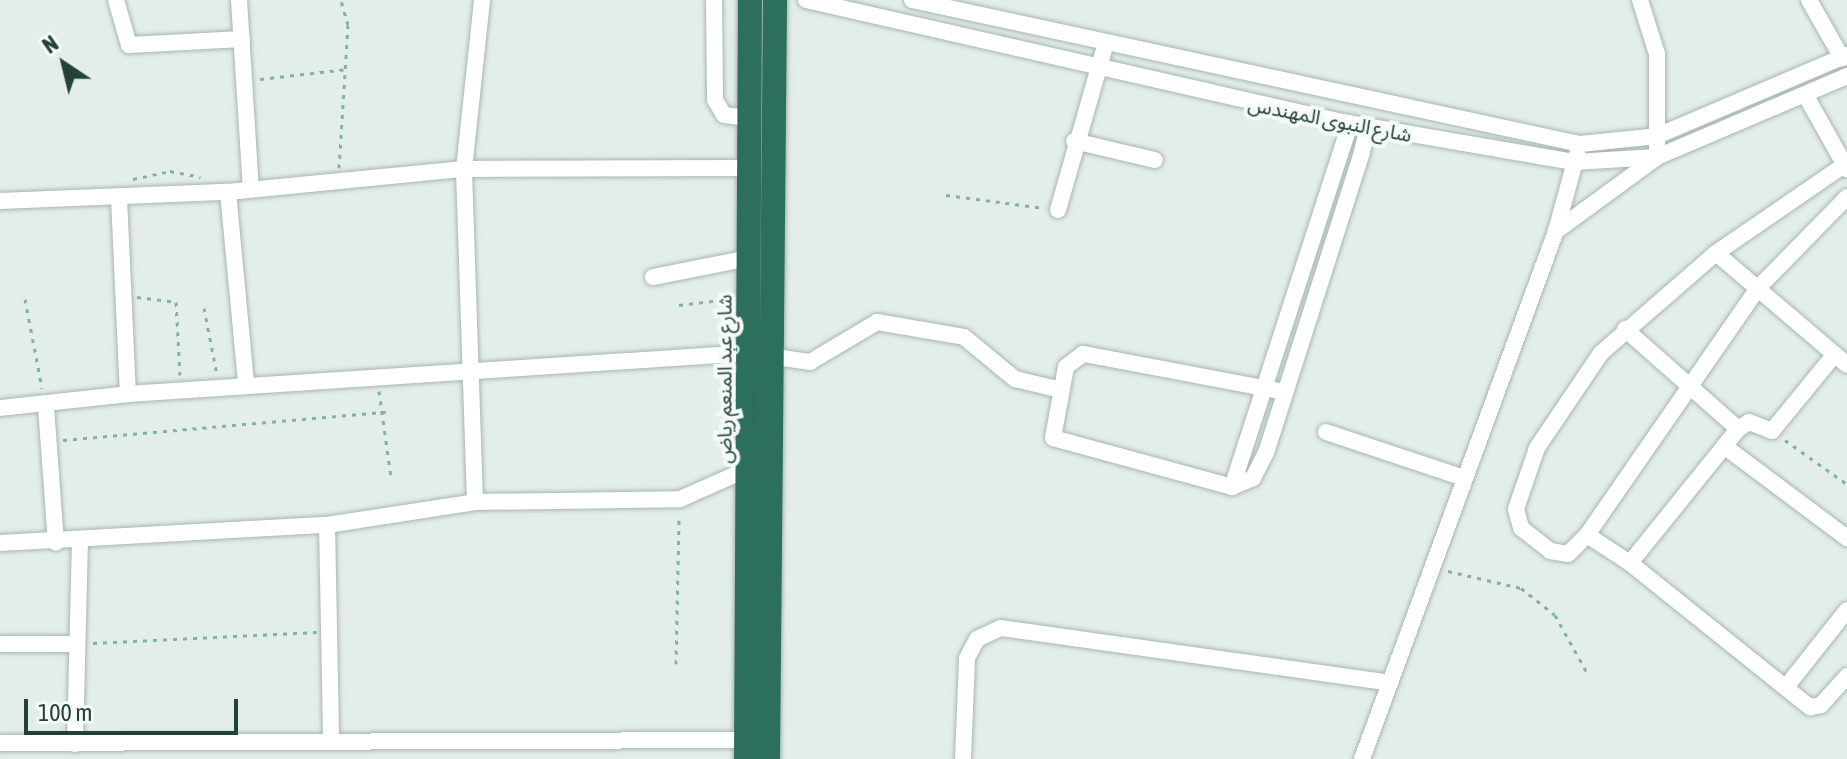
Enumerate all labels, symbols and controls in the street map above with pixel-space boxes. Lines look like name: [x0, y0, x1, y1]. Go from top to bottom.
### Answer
north arrow: [24, 24, 104, 104]
text: N: [37, 30, 63, 59]
street label: شارع النبوى المهندس: [1246, 91, 1414, 147]
street label: شارع عبد المنعم رياض: [712, 294, 736, 464]
scale bar: [28, 683, 242, 733]
text: 100 m: [38, 699, 92, 726]

